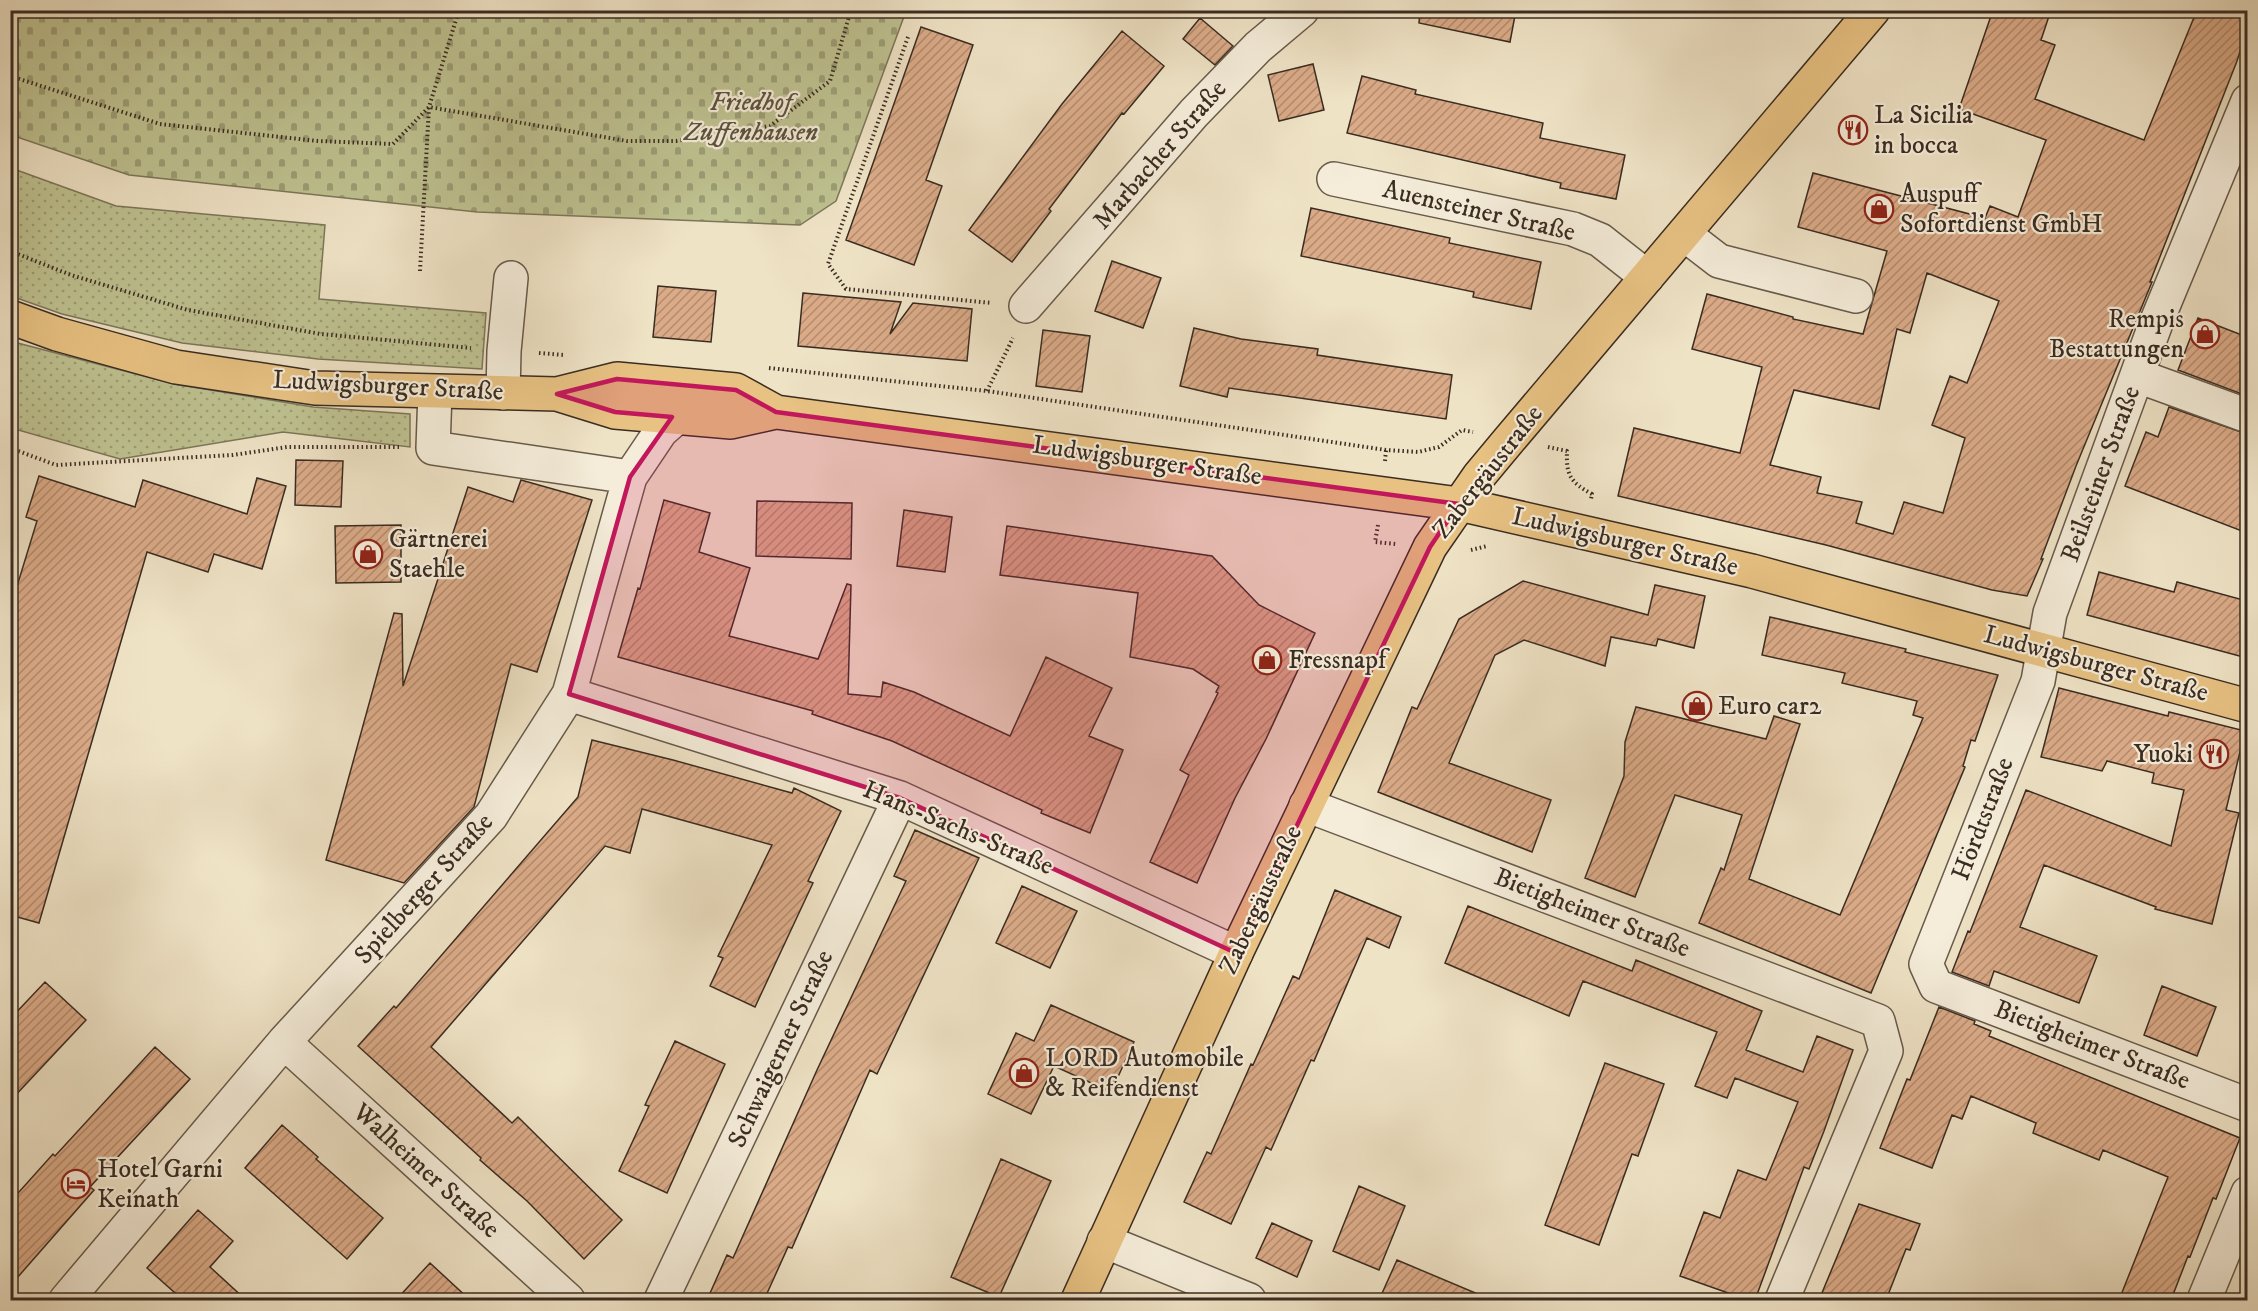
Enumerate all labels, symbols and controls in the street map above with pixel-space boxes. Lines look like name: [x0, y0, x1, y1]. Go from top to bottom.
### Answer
street label: Marbacher Straße: [1086, 73, 1234, 237]
park label: Friedhof Zuffenhausen: [682, 86, 818, 149]
place label: La Sicilia in bocca: [1874, 99, 1973, 162]
restaurant icon: La Sicilia in bocca: [1837, 114, 1869, 146]
street label: Auensteiner Straße: [1379, 173, 1579, 249]
place label: Auspuff Sofortdienst GmbH: [1900, 178, 2103, 241]
shop icon: Auspuff Sofortdienst GmbH: [1863, 193, 1895, 225]
place label: Rempis Bestattungen: [2049, 303, 2184, 366]
shop icon: Rempis Bestattungen: [2189, 318, 2221, 350]
street label: Ludwigsburger Straße: [272, 363, 504, 409]
street label: Beilsteiner Straße: [2054, 381, 2148, 567]
street label: Zabergäustraße: [1425, 398, 1551, 546]
street label: Ludwigsburger Straße: [1030, 429, 1264, 493]
street label: Ludwigsburger Straße: [1509, 500, 1741, 584]
place label: Gärtnerei Staehle: [389, 523, 488, 586]
shop icon: Gärtnerei Staehle: [352, 538, 384, 570]
street label: Ludwigsburger Straße: [1980, 618, 2212, 710]
shop icon: Fressnapf: [1251, 644, 1283, 676]
place label: Fressnapf: [1288, 644, 1390, 677]
shop icon: Euro car2: [1681, 690, 1713, 722]
place label: Euro car2: [1718, 690, 1822, 723]
place label: Yuoki: [2134, 738, 2193, 771]
restaurant icon: Yuoki: [2198, 738, 2230, 770]
street label: Hördtstraße: [1944, 753, 2022, 885]
street label: Hans-Sachs-Straße: [858, 773, 1058, 883]
street label: Spielberger Straße: [347, 806, 501, 972]
street label: Zabergäustraße: [1212, 820, 1310, 980]
street label: Bietigheimer Straße: [1489, 860, 1695, 966]
street label: Schwaigerner Straße: [721, 945, 841, 1153]
street label: Bietigheimer Straße: [1989, 992, 2195, 1098]
place label: LORD Automobile & Reifendienst: [1045, 1042, 1244, 1105]
shop icon: LORD Automobile & Reifendienst: [1008, 1057, 1040, 1089]
street label: Walheimer Straße: [345, 1096, 506, 1246]
place label: Hotel Garni Keinath: [97, 1153, 223, 1216]
hotel icon: Hotel Garni Keinath: [60, 1168, 92, 1200]

